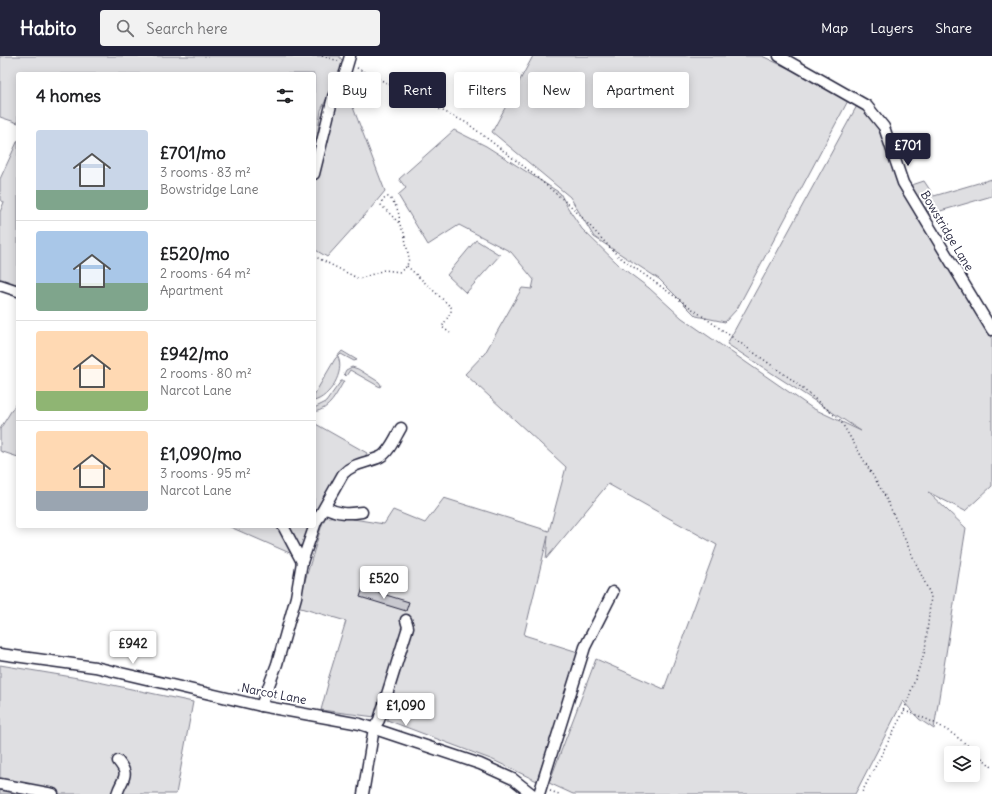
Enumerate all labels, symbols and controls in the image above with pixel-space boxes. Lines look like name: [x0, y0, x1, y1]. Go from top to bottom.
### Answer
search box: [100, 10, 380, 46]
text: Habito: [20, 16, 76, 40]
icon: search: [114, 17, 136, 39]
text: Search here: [146, 19, 228, 38]
text: Map: [821, 19, 848, 37]
text: Layers: [870, 19, 913, 37]
text: Share: [935, 19, 972, 37]
chip: Buy: [328, 72, 381, 108]
chip: Rent: [389, 72, 446, 108]
chip: Filters: [454, 72, 520, 108]
chip: New: [528, 72, 585, 108]
chip: Apartment: [593, 72, 689, 108]
text: 4 homes: [36, 85, 101, 107]
icon: filters: [274, 85, 296, 107]
pin: £701: [884, 133, 932, 167]
text: £701: [894, 137, 922, 154]
text: £701/mo: [160, 142, 226, 164]
icon: home: [68, 146, 116, 194]
text: 3 rooms · 83 m²: [160, 164, 251, 181]
text: Bowstridge Lane: [160, 181, 259, 198]
street label: Bowstridge Lane: [918, 188, 977, 274]
text: £520/mo: [160, 243, 230, 265]
icon: home: [68, 247, 116, 295]
text: 2 rooms · 64 m²: [160, 265, 251, 282]
text: Apartment: [160, 282, 223, 299]
text: £942/mo: [160, 343, 228, 365]
icon: home: [68, 347, 116, 395]
text: 2 rooms · 80 m²: [160, 365, 252, 382]
text: Narcot Lane: [160, 382, 232, 399]
text: £1,090/mo: [160, 443, 242, 465]
icon: home: [68, 447, 116, 495]
text: 3 rooms · 95 m²: [160, 465, 251, 482]
text: Narcot Lane: [160, 482, 232, 499]
pin: £520: [360, 566, 408, 600]
text: £520: [369, 570, 399, 587]
pin: £942: [109, 631, 157, 665]
text: £942: [118, 635, 148, 652]
street label: Narcot Lane: [240, 680, 308, 707]
pin: £1,090: [373, 693, 439, 727]
text: £1,090: [386, 697, 426, 714]
map controls: [944, 746, 980, 782]
button: layers: [944, 746, 980, 782]

